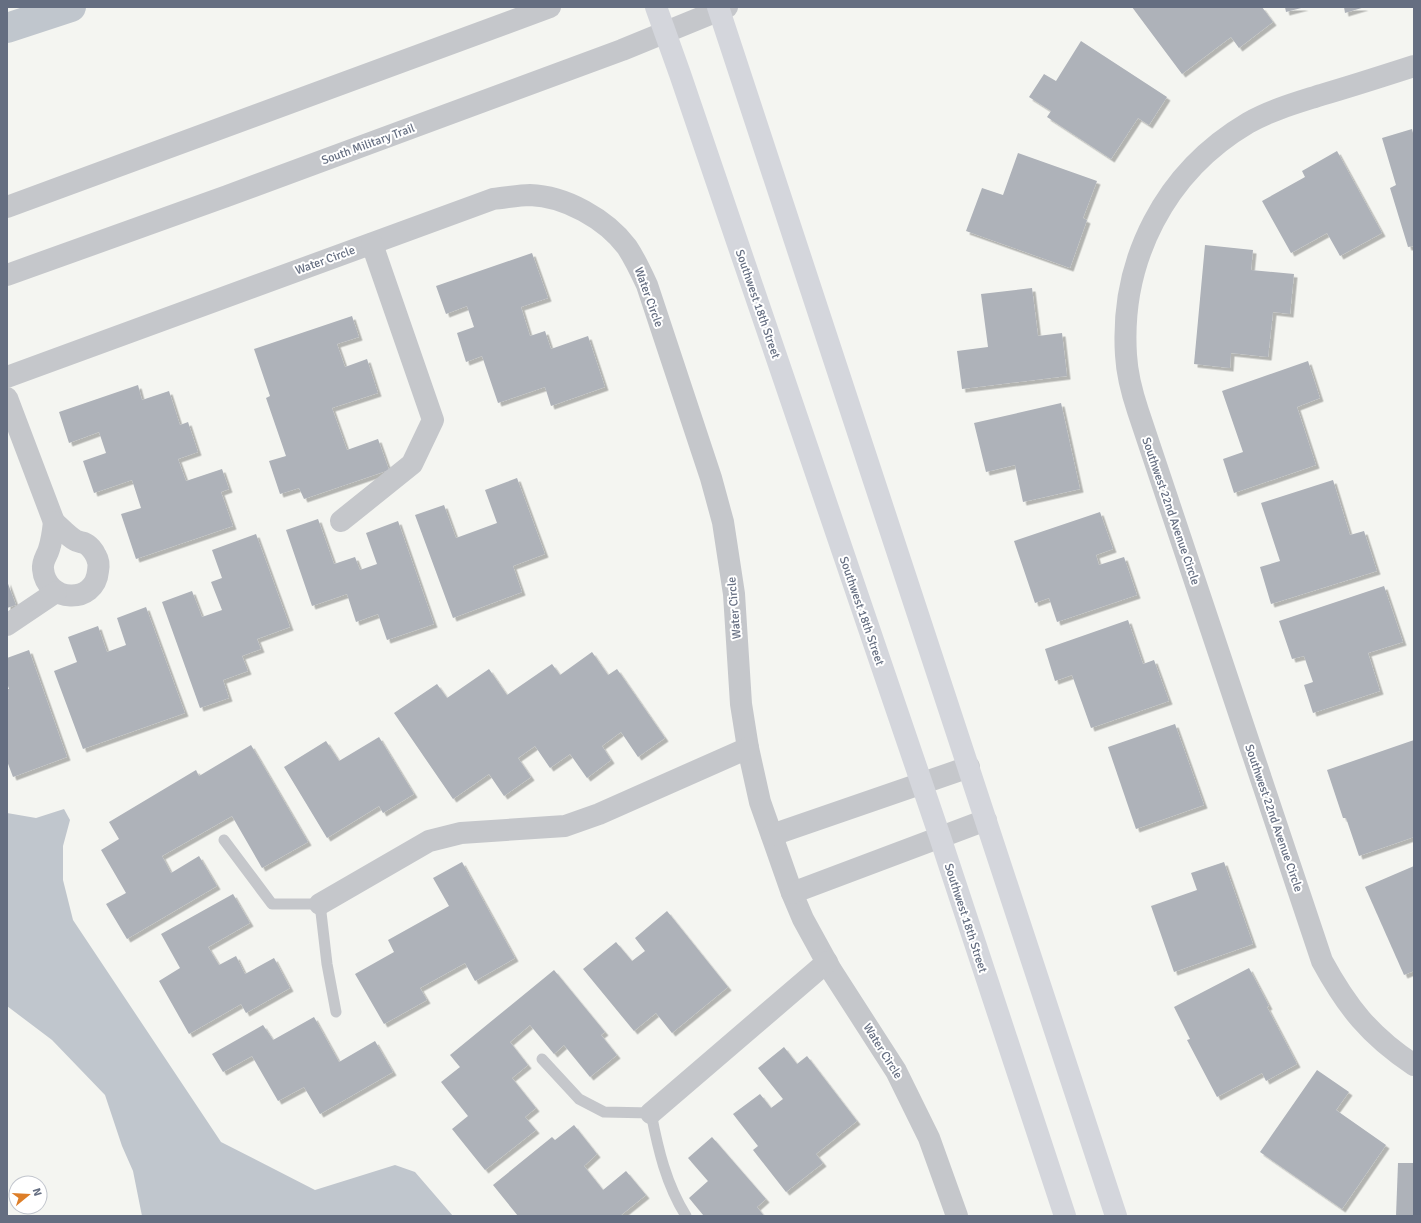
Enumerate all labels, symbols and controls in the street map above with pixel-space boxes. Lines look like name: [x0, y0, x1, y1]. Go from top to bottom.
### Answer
street label: South Military Trail: [319, 120, 417, 168]
street label: Water Circle: [293, 243, 357, 278]
street label: Southwest 18th Street: [732, 248, 783, 361]
street label: Water Circle: [631, 265, 666, 329]
street label: Southwest 22nd Avenue Circle: [1138, 435, 1203, 587]
street label: Southwest 18th Street: [836, 555, 887, 668]
street label: Water Circle: [724, 576, 745, 640]
street label: Southwest 22nd Avenue Circle: [1241, 742, 1306, 894]
street label: Southwest 18th Street: [941, 862, 990, 975]
street label: Water Circle: [860, 1021, 906, 1082]
north arrow: [8, 1175, 48, 1215]
text: N: [30, 1186, 44, 1198]

